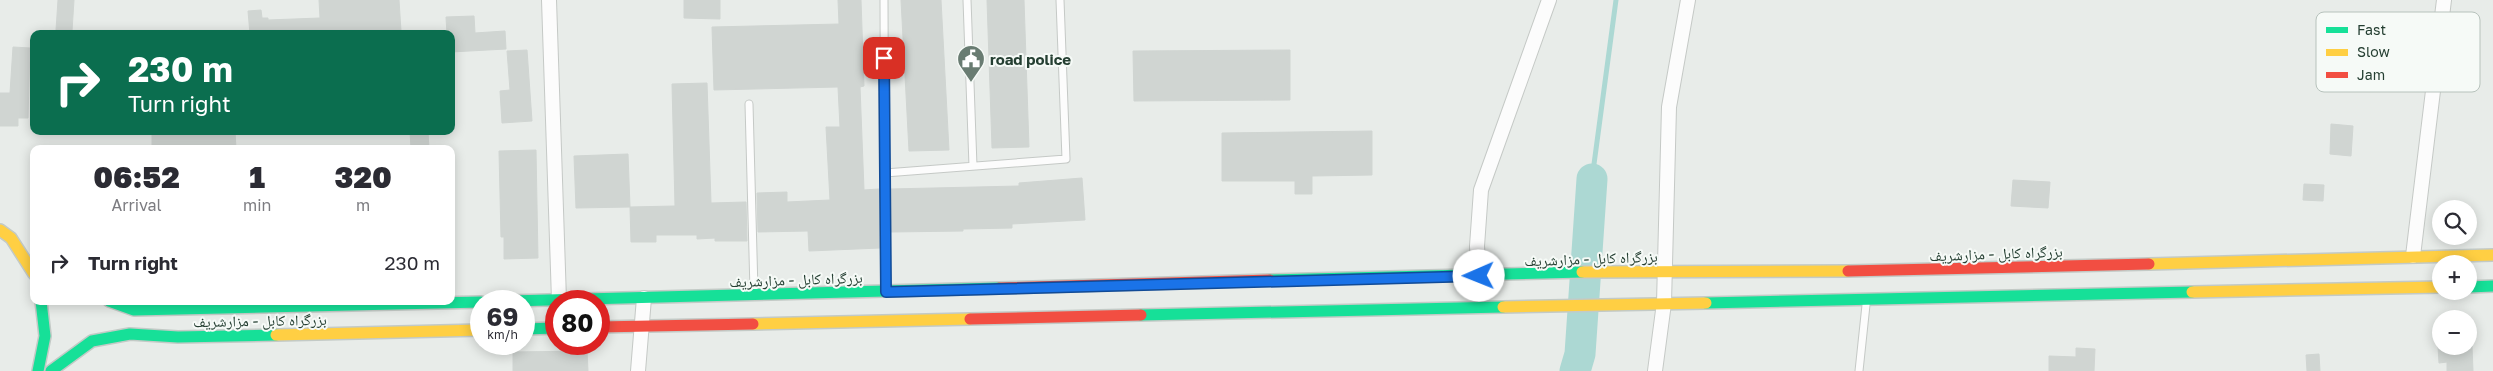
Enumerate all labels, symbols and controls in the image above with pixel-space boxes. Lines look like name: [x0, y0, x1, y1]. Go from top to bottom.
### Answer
legend: [2316, 12, 2480, 92]
text: Fast: [2357, 21, 2386, 38]
pin: [863, 37, 905, 79]
text: Slow: [2357, 43, 2390, 60]
icon: arrive: [870, 44, 898, 72]
public building icon: road police: [956, 44, 986, 83]
text: 230 m: [128, 48, 233, 90]
icon: right: [45, 50, 110, 115]
place label: road police: [990, 50, 1071, 68]
text: Jam: [2357, 66, 2385, 83]
text: Turn right: [128, 90, 231, 117]
text: 06:52: [93, 159, 180, 195]
text: 1: [249, 159, 265, 195]
text: 320: [335, 159, 392, 195]
text: Arrival: [111, 195, 162, 215]
text: min: [243, 195, 271, 215]
text: m: [356, 195, 370, 215]
map controls: [2432, 200, 2477, 355]
button: search: [2432, 200, 2477, 245]
street label: بزرگراه کابل - مزارشریف: [1929, 242, 2063, 266]
street label: بزرگراه کابل - مزارشریف: [1524, 247, 1658, 271]
icon: right: [45, 249, 73, 277]
position arrow: [1452, 249, 1504, 301]
text: Turn right: [88, 251, 178, 274]
text: 230 m: [385, 251, 440, 274]
button: +: [2432, 255, 2477, 300]
street label: بزرگراه کابل - مزارشریف: [729, 268, 863, 292]
speed limit sign: 80: [545, 290, 610, 355]
text: 69: [487, 301, 518, 332]
street label: بزرگراه کابل - مزارشریف: [193, 310, 327, 332]
button: −: [2432, 310, 2477, 355]
text: km/h: [487, 327, 518, 342]

